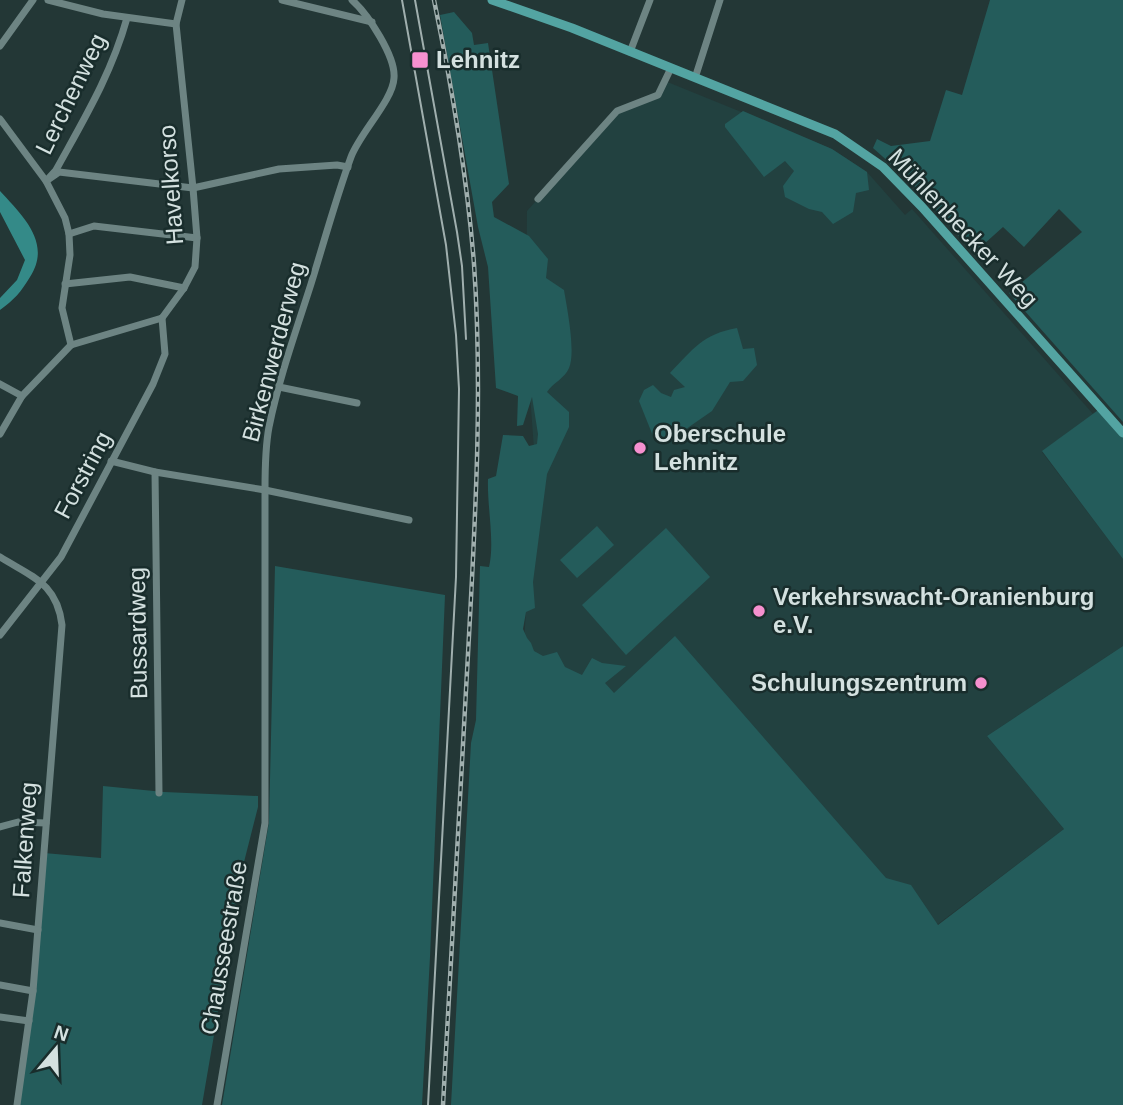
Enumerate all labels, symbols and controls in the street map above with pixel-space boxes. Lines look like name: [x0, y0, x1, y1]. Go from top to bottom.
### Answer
street label: Lerchenweg: [30, 29, 111, 158]
place label: Lehnitz: [436, 46, 520, 73]
marker: Lehnitz: [410, 50, 430, 70]
street label: Havelkorso: [153, 124, 188, 246]
street label: Mühlenbecker Weg: [883, 143, 1044, 312]
street label: Birkenwerderweg: [236, 259, 311, 445]
place label: Oberschule Lehnitz: [654, 420, 786, 475]
street label: Forstring: [48, 427, 117, 523]
marker: Oberschule Lehnitz: [632, 440, 648, 456]
street label: Bussardweg: [123, 567, 152, 699]
place label: Verkehrswacht-Oranienburg e.V.: [773, 583, 1094, 638]
marker: Verkehrswacht-Oranienburg e.V.: [751, 603, 767, 619]
place label: Schulungszentrum: [751, 669, 967, 696]
marker: Schulungszentrum: [973, 675, 989, 691]
street label: Falkenweg: [7, 781, 42, 899]
street label: Chausseestraße: [195, 859, 252, 1037]
north arrow: [21, 1014, 91, 1084]
text: N: [51, 1021, 71, 1046]

